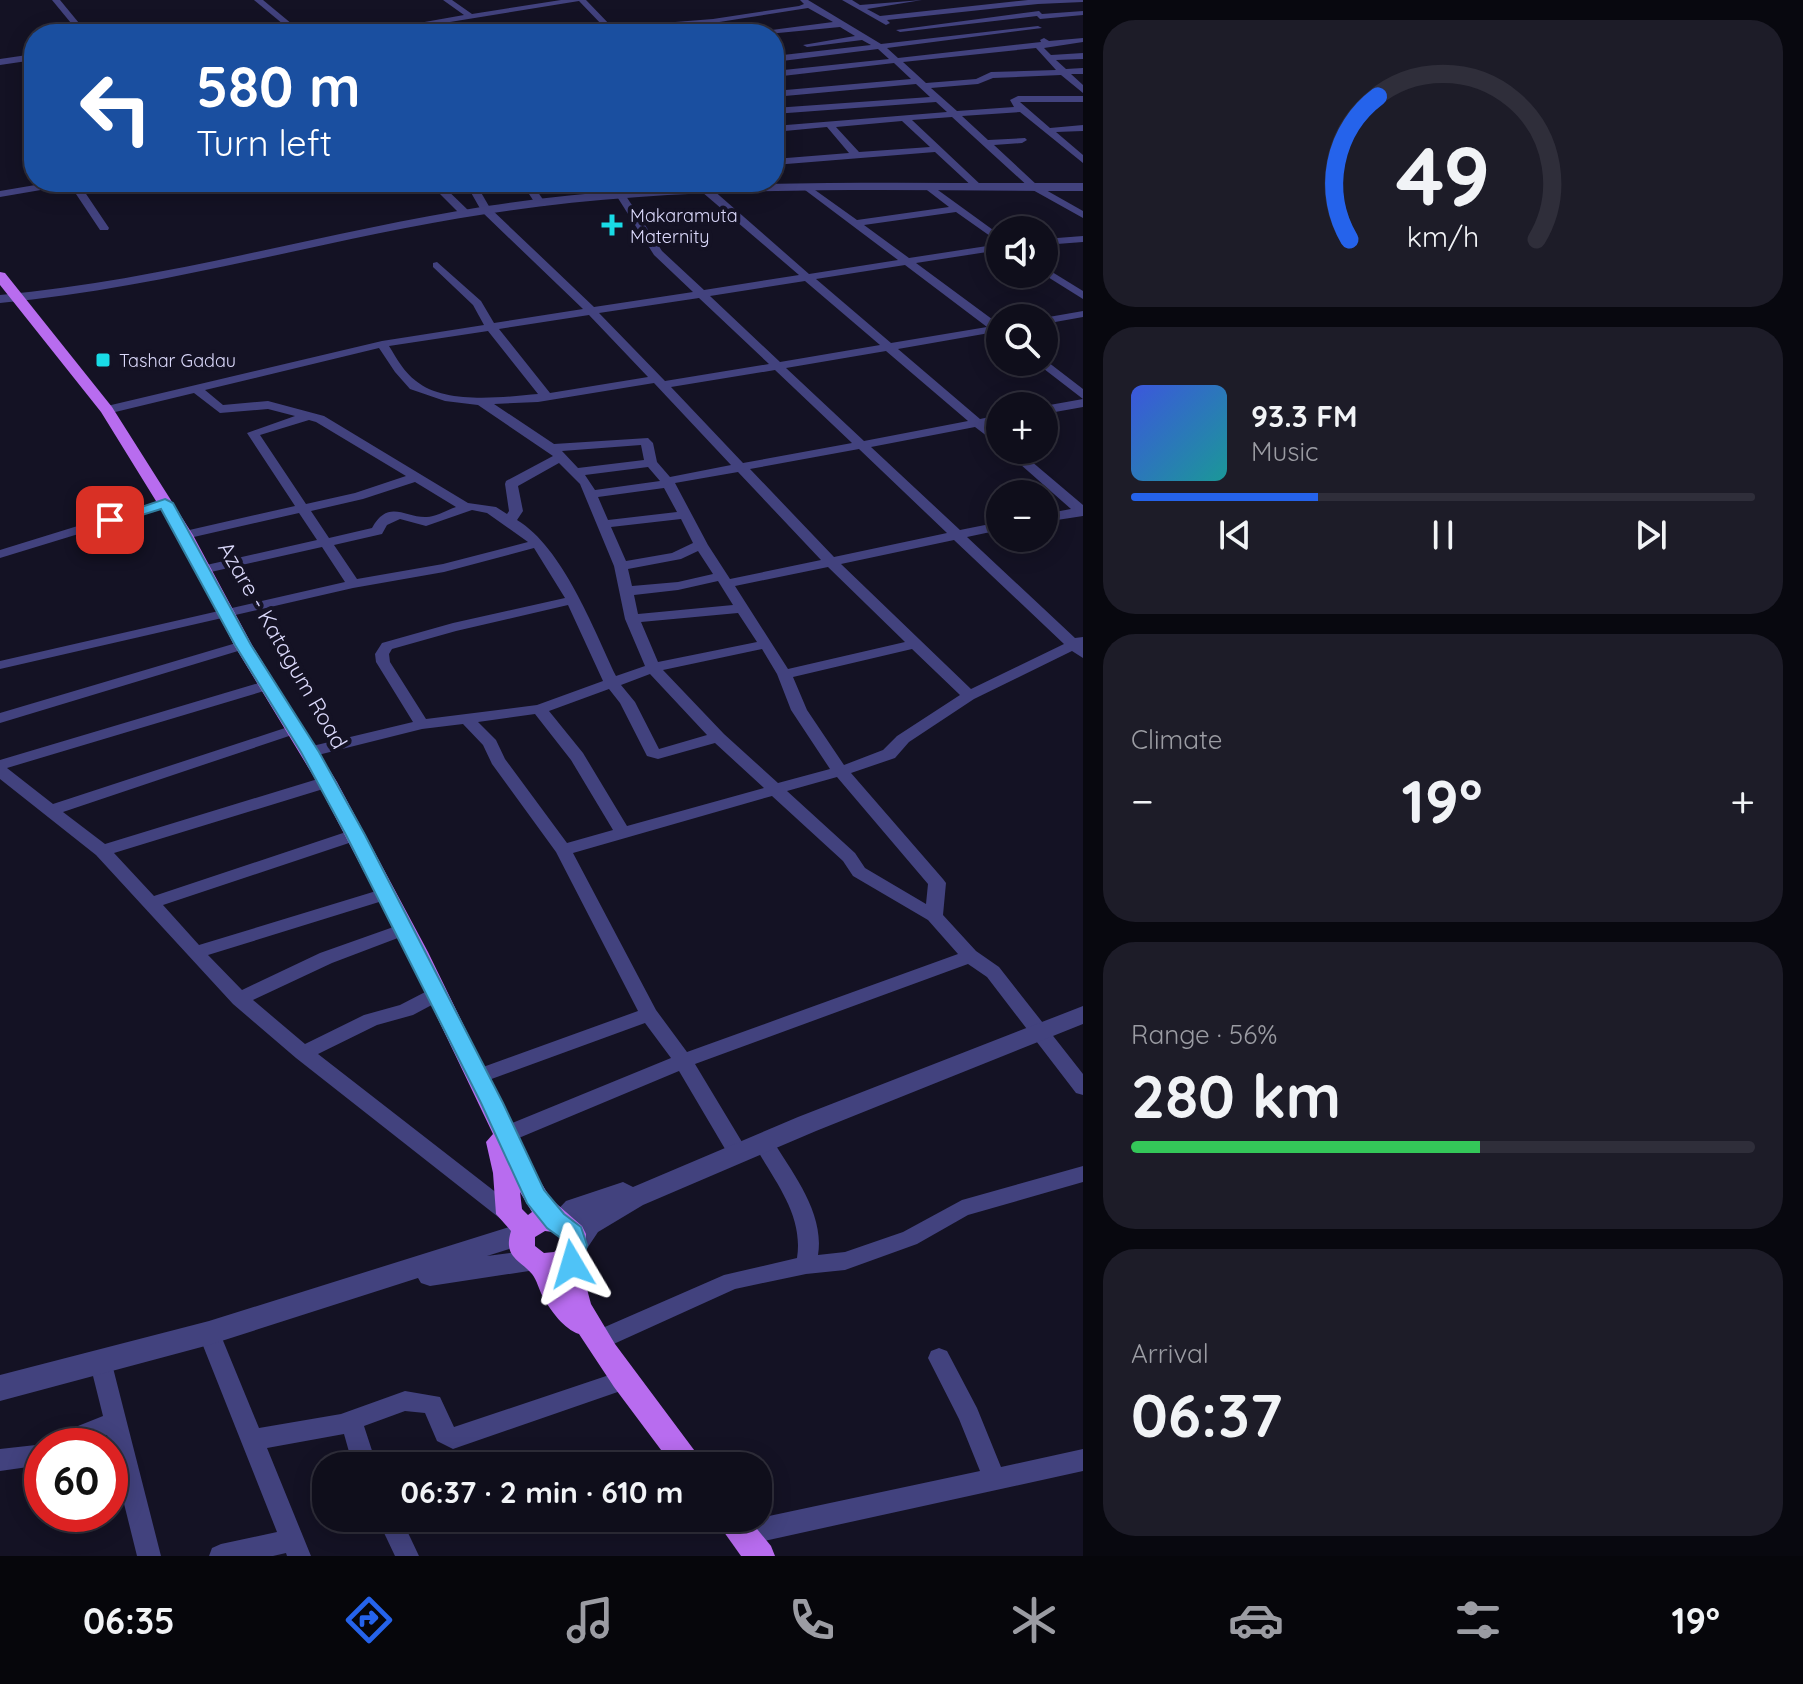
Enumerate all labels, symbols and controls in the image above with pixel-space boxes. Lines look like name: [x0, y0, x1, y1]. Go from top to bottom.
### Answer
text: 580 m: [196, 51, 361, 121]
icon: left: [64, 56, 168, 160]
text: Turn left: [196, 120, 332, 165]
text: 49: [1396, 122, 1490, 226]
place label: Makaramuta Maternity: [630, 204, 738, 248]
marker: Makaramuta Maternity: [601, 214, 623, 236]
map controls: [986, 216, 1058, 552]
button: sound: [986, 216, 1058, 288]
text: km/h: [1407, 218, 1479, 254]
button: search: [986, 304, 1058, 376]
place label: Tashar Gadau: [119, 349, 236, 372]
marker: Tashar Gadau: [94, 351, 112, 369]
button: +: [986, 392, 1058, 464]
text: 93.3 FM: [1251, 397, 1358, 435]
text: Music: [1251, 435, 1319, 468]
button: −: [986, 480, 1058, 552]
pin: [76, 486, 144, 554]
icon: arrive: [88, 498, 132, 542]
icon: previous: [1213, 513, 1257, 557]
icon: pause: [1421, 513, 1465, 557]
icon: next: [1629, 513, 1673, 557]
street label: Azare - Katagum Road: [212, 536, 354, 754]
text: Climate: [1131, 723, 1222, 756]
text: 19°: [1402, 763, 1483, 838]
text: −: [1131, 773, 1154, 828]
text: +: [1730, 773, 1755, 828]
text: Range · 56%: [1131, 1018, 1277, 1051]
text: 280 km: [1131, 1058, 1341, 1133]
position arrow: [530, 1222, 614, 1306]
text: Arrival: [1131, 1337, 1209, 1370]
text: 06:37: [1131, 1377, 1283, 1452]
speed limit sign: 60: [24, 1428, 128, 1532]
text: 06:37 · 2 min · 610 m: [401, 1473, 683, 1511]
icon: directions: [341, 1592, 397, 1648]
icon: music: [562, 1592, 618, 1648]
icon: phone: [784, 1592, 840, 1648]
icon: climate: [1006, 1592, 1062, 1648]
icon: car: [1228, 1592, 1284, 1648]
icon: filters: [1450, 1592, 1506, 1648]
text: 06:35: [83, 1598, 175, 1643]
text: 19°: [1671, 1598, 1720, 1643]

